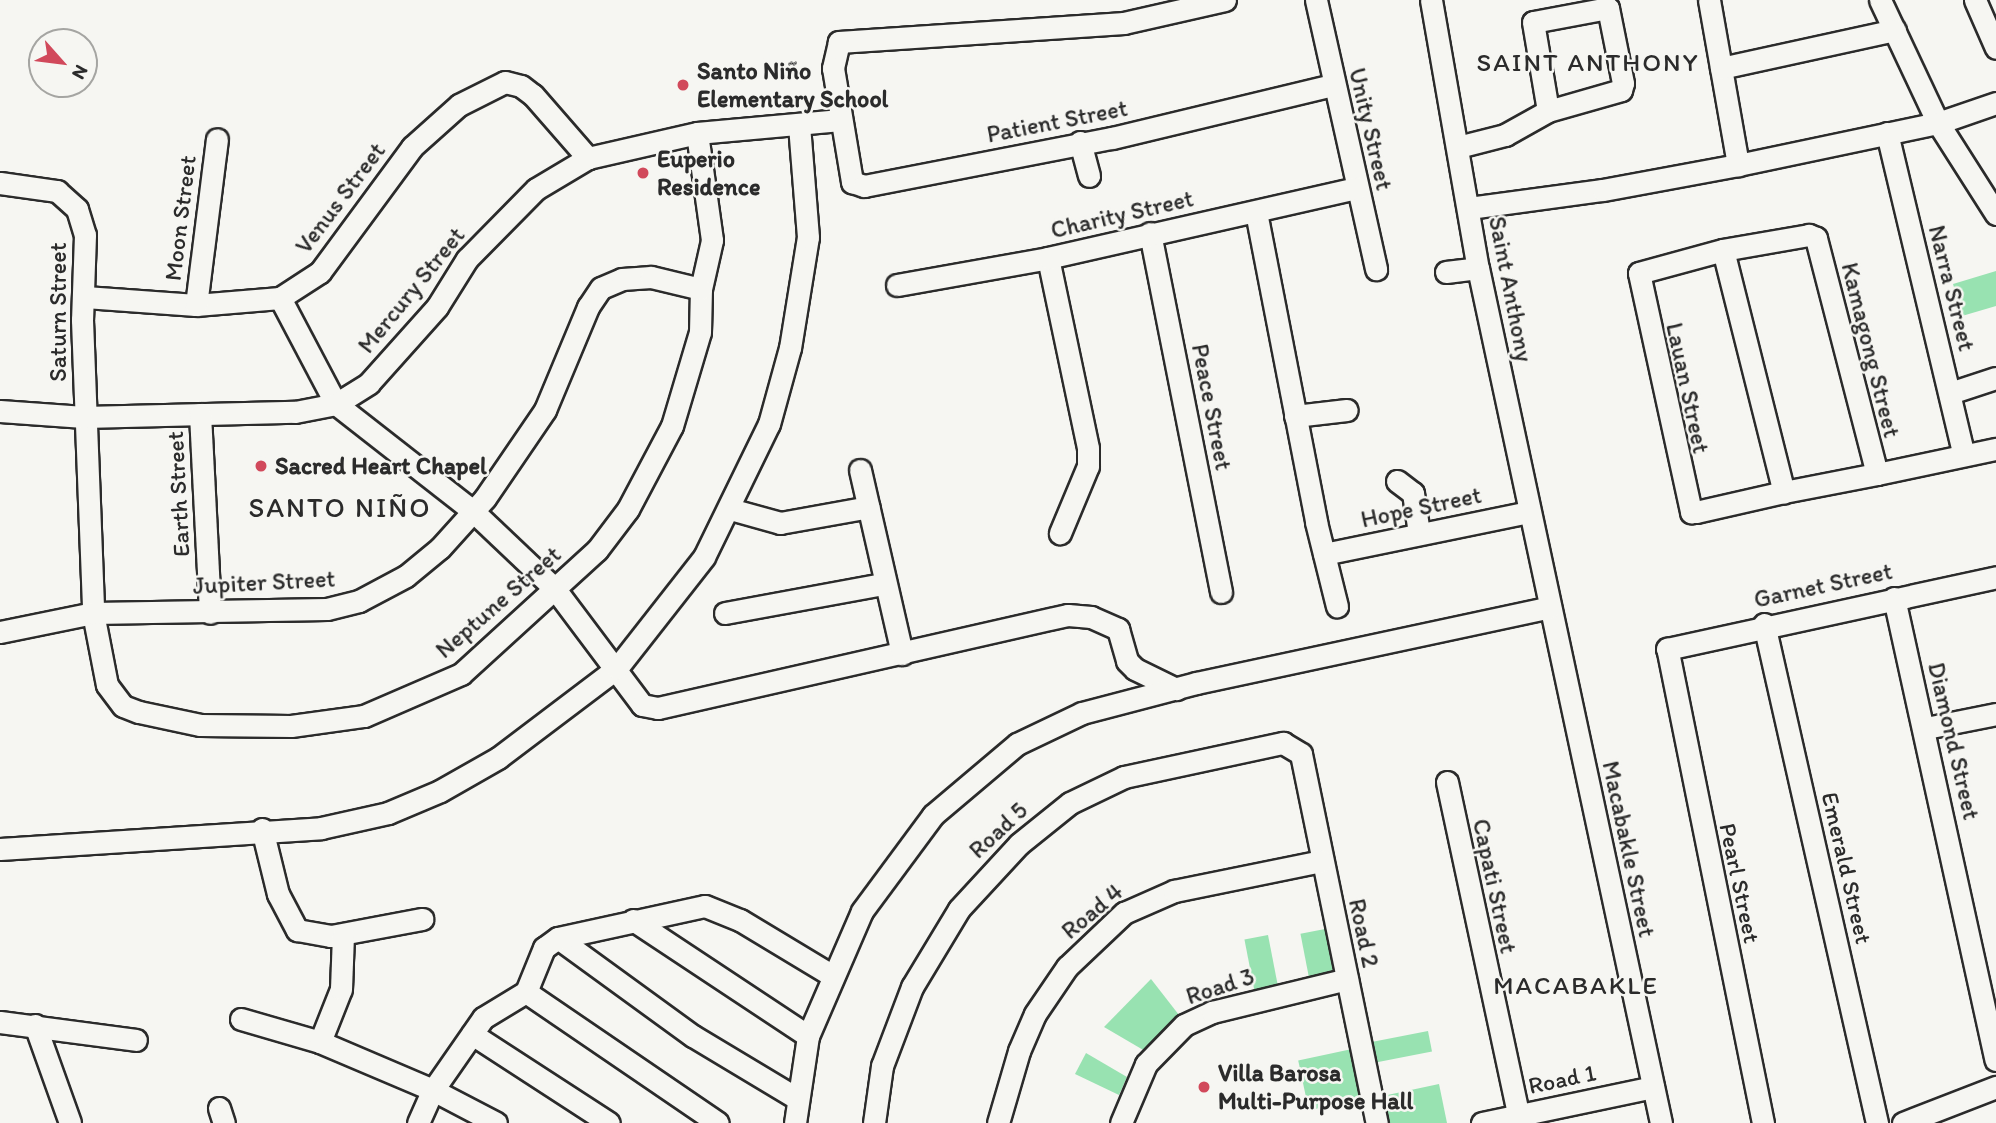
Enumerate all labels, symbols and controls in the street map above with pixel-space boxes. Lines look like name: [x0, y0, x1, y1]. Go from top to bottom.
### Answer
north arrow: [28, 28, 98, 98]
district label: SAINT ANTHONY: [1480, 47, 1696, 79]
place label: Santo Niño Elementary School: [697, 57, 888, 113]
text: N: [67, 61, 93, 83]
street label: Unity Street: [1343, 65, 1399, 193]
marker: Santo Niño Elementary School: [675, 77, 691, 93]
street label: Patient Street: [984, 93, 1130, 149]
street label: Venus Street: [289, 137, 391, 259]
place label: Euperio Residence: [657, 145, 760, 201]
street label: Moon Street: [158, 154, 202, 282]
marker: Euperio Residence: [635, 165, 651, 181]
street label: Charity Street: [1048, 184, 1196, 244]
street label: Saint Anthony: [1483, 214, 1539, 364]
street label: Mercury Street: [352, 221, 470, 359]
street label: Narra Street: [1923, 222, 1981, 354]
street label: Saturn Street: [44, 242, 72, 382]
street label: Kamagong Street: [1835, 260, 1907, 440]
street label: Lauan Street: [1660, 320, 1716, 456]
street label: Peace Street: [1186, 341, 1238, 473]
street label: Earth Street: [160, 430, 196, 558]
place label: Sacred Heart Chapel: [275, 452, 486, 480]
marker: Sacred Heart Chapel: [253, 458, 269, 474]
street label: Hope Street: [1358, 480, 1484, 534]
district label: SANTO NIÑO: [250, 490, 430, 524]
street label: Neptune Street: [430, 540, 566, 664]
street label: Garnet Street: [1751, 556, 1895, 614]
street label: Jupiter Street: [192, 564, 336, 600]
street label: Diamond Street: [1922, 659, 1986, 823]
street label: Macabakle Street: [1596, 759, 1662, 939]
street label: Emerald Street: [1816, 789, 1878, 947]
street label: Road 5: [963, 796, 1033, 864]
street label: Capati Street: [1467, 816, 1523, 956]
street label: Pearl Street: [1713, 821, 1767, 945]
street label: Road 4: [1055, 877, 1129, 945]
street label: Road 2: [1343, 896, 1385, 970]
street label: Road 3: [1182, 961, 1258, 1011]
district label: MACABAKLE: [1494, 970, 1658, 1002]
street label: Road 1: [1526, 1058, 1598, 1100]
place label: Villa Barosa Multi-Purpose Hall: [1218, 1059, 1413, 1115]
marker: Villa Barosa Multi-Purpose Hall: [1196, 1079, 1212, 1095]

